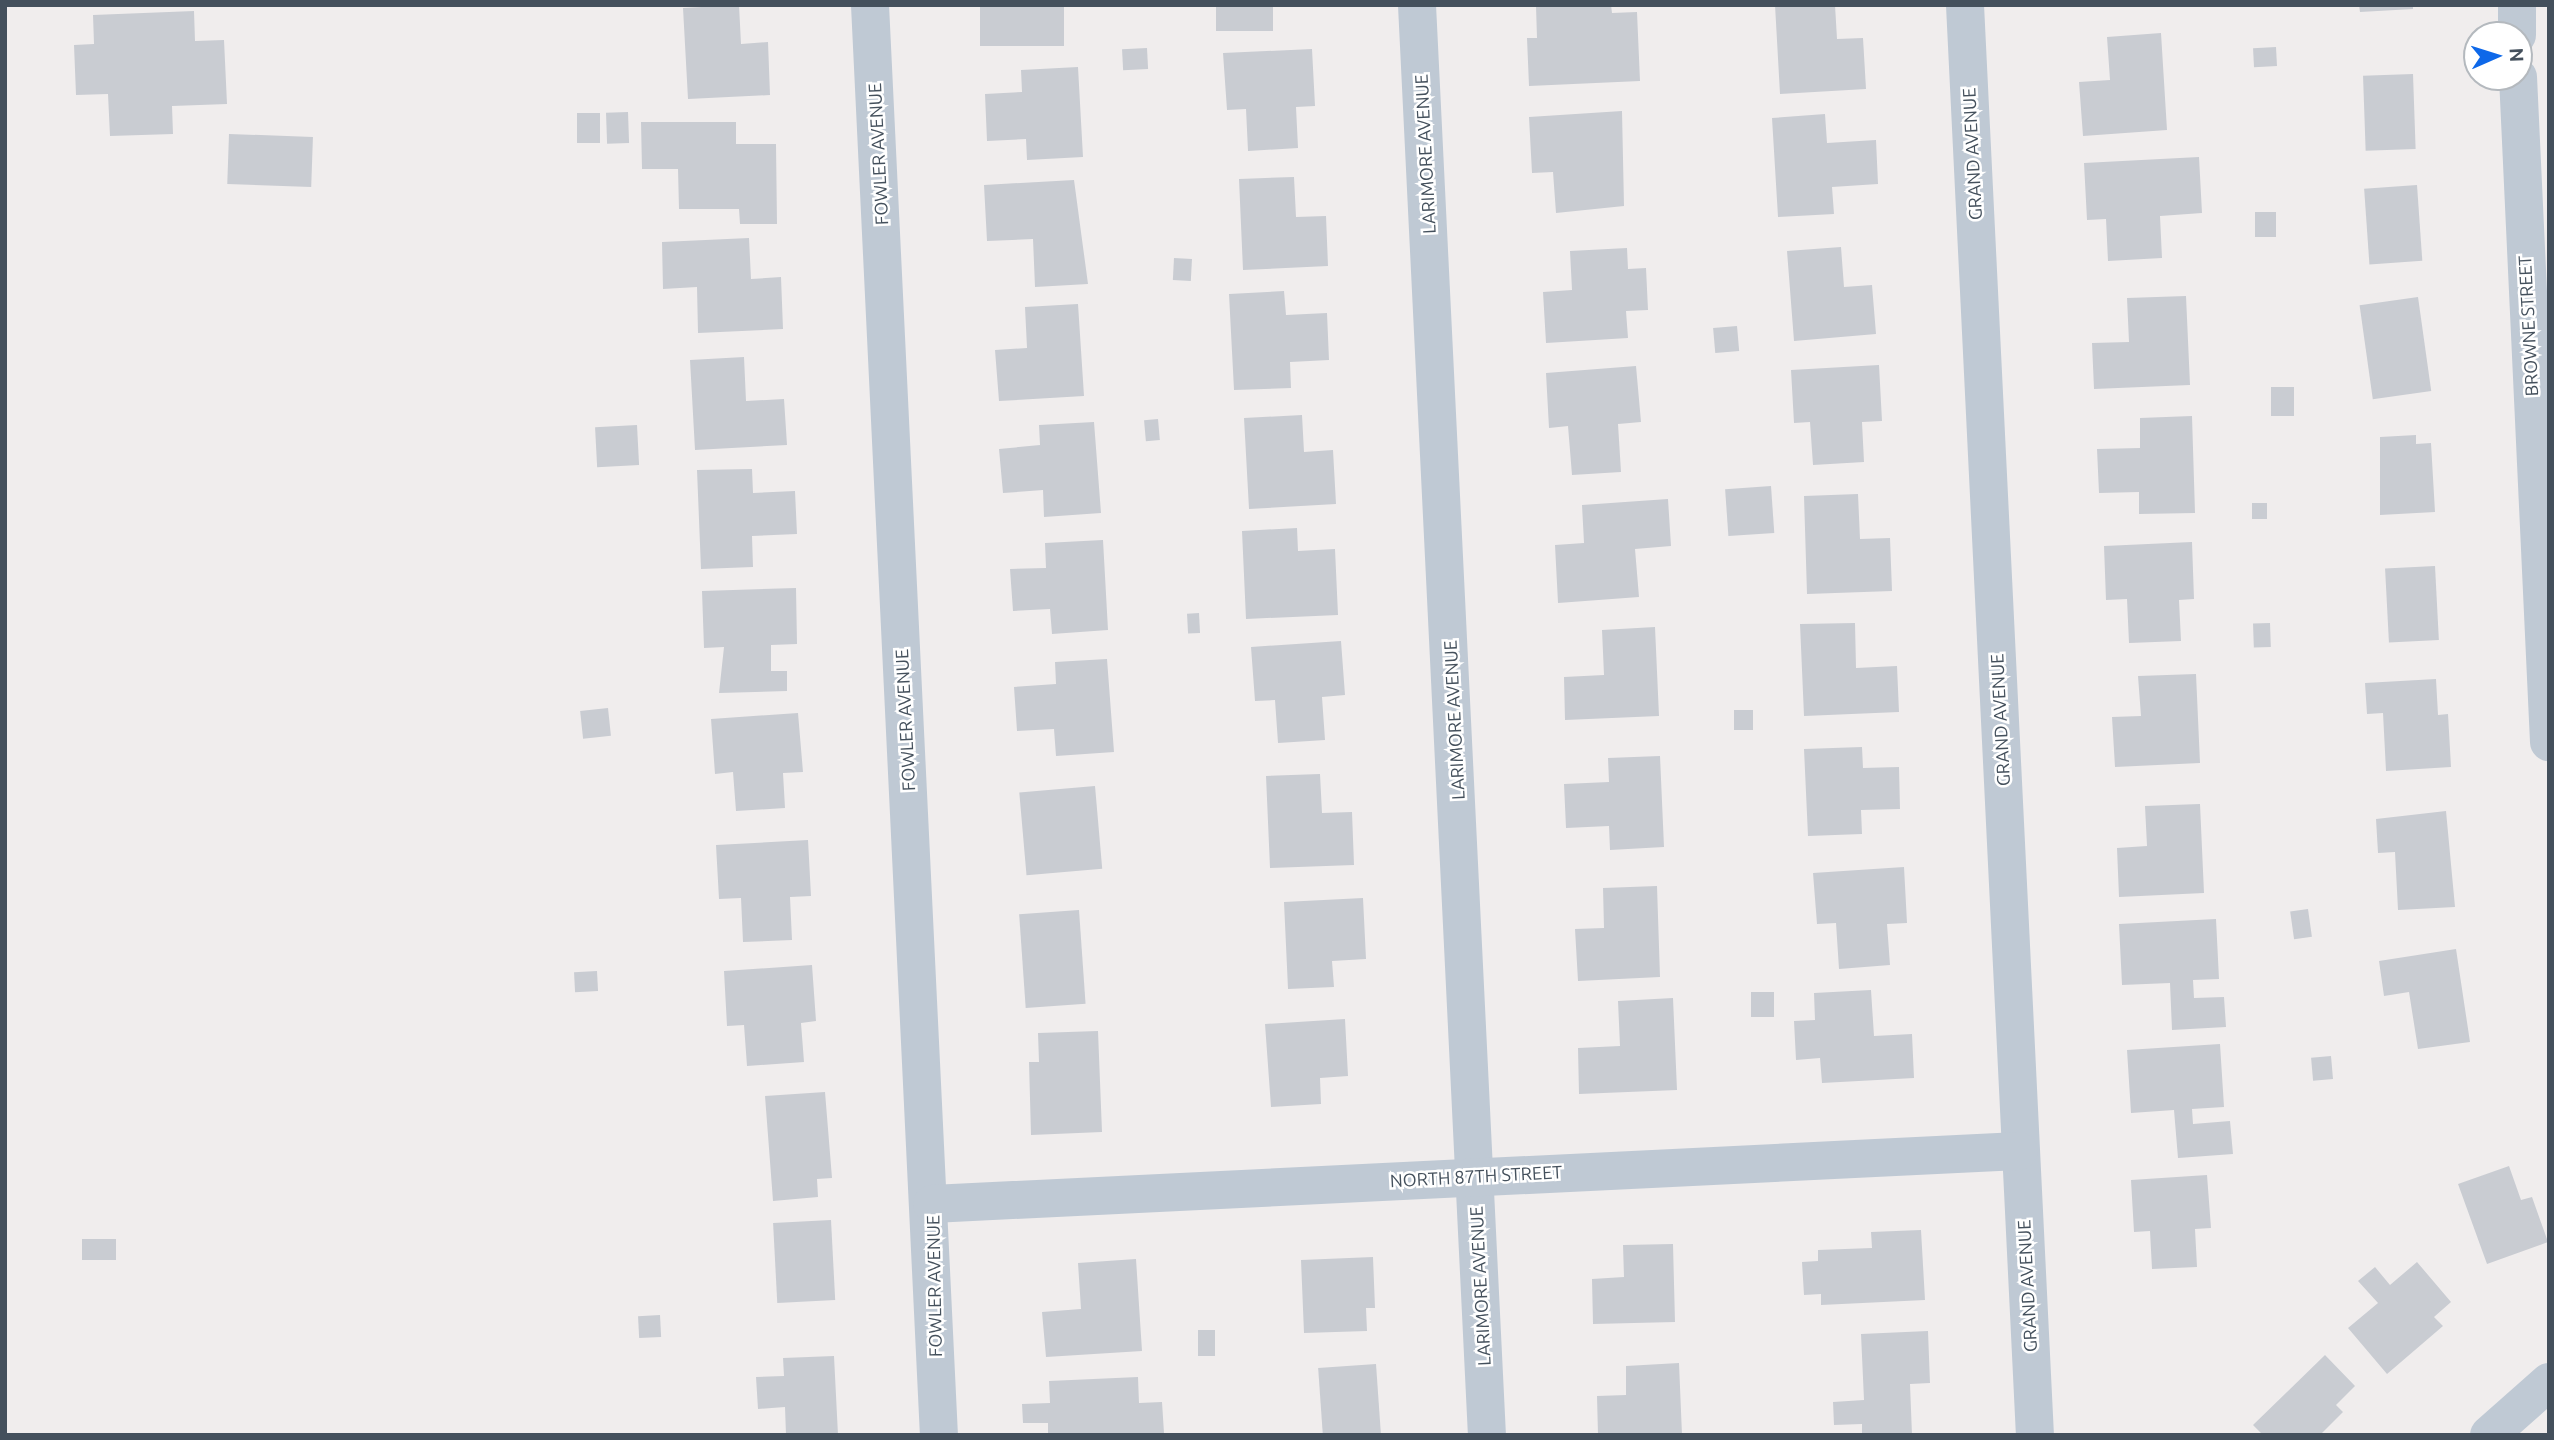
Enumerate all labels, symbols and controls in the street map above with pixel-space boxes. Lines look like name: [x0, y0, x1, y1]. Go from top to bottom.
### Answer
north arrow: [2463, 21, 2533, 91]
text: N: [2506, 47, 2528, 63]
street label: LARIMORE AVENUE: [1410, 74, 1440, 234]
street label: FOWLER AVENUE: [863, 82, 893, 226]
street label: GRAND AVENUE: [1958, 87, 1986, 221]
street label: BROWNE STREET: [2514, 255, 2542, 397]
street label: LARIMORE AVENUE: [1439, 640, 1469, 800]
street label: FOWLER AVENUE: [890, 648, 920, 792]
street label: GRAND AVENUE: [1986, 653, 2014, 787]
street label: NORTH 87TH STREET: [1389, 1161, 1563, 1191]
street label: LARIMORE AVENUE: [1465, 1206, 1495, 1366]
street label: FOWLER AVENUE: [922, 1215, 946, 1357]
street label: GRAND AVENUE: [2013, 1219, 2041, 1353]

